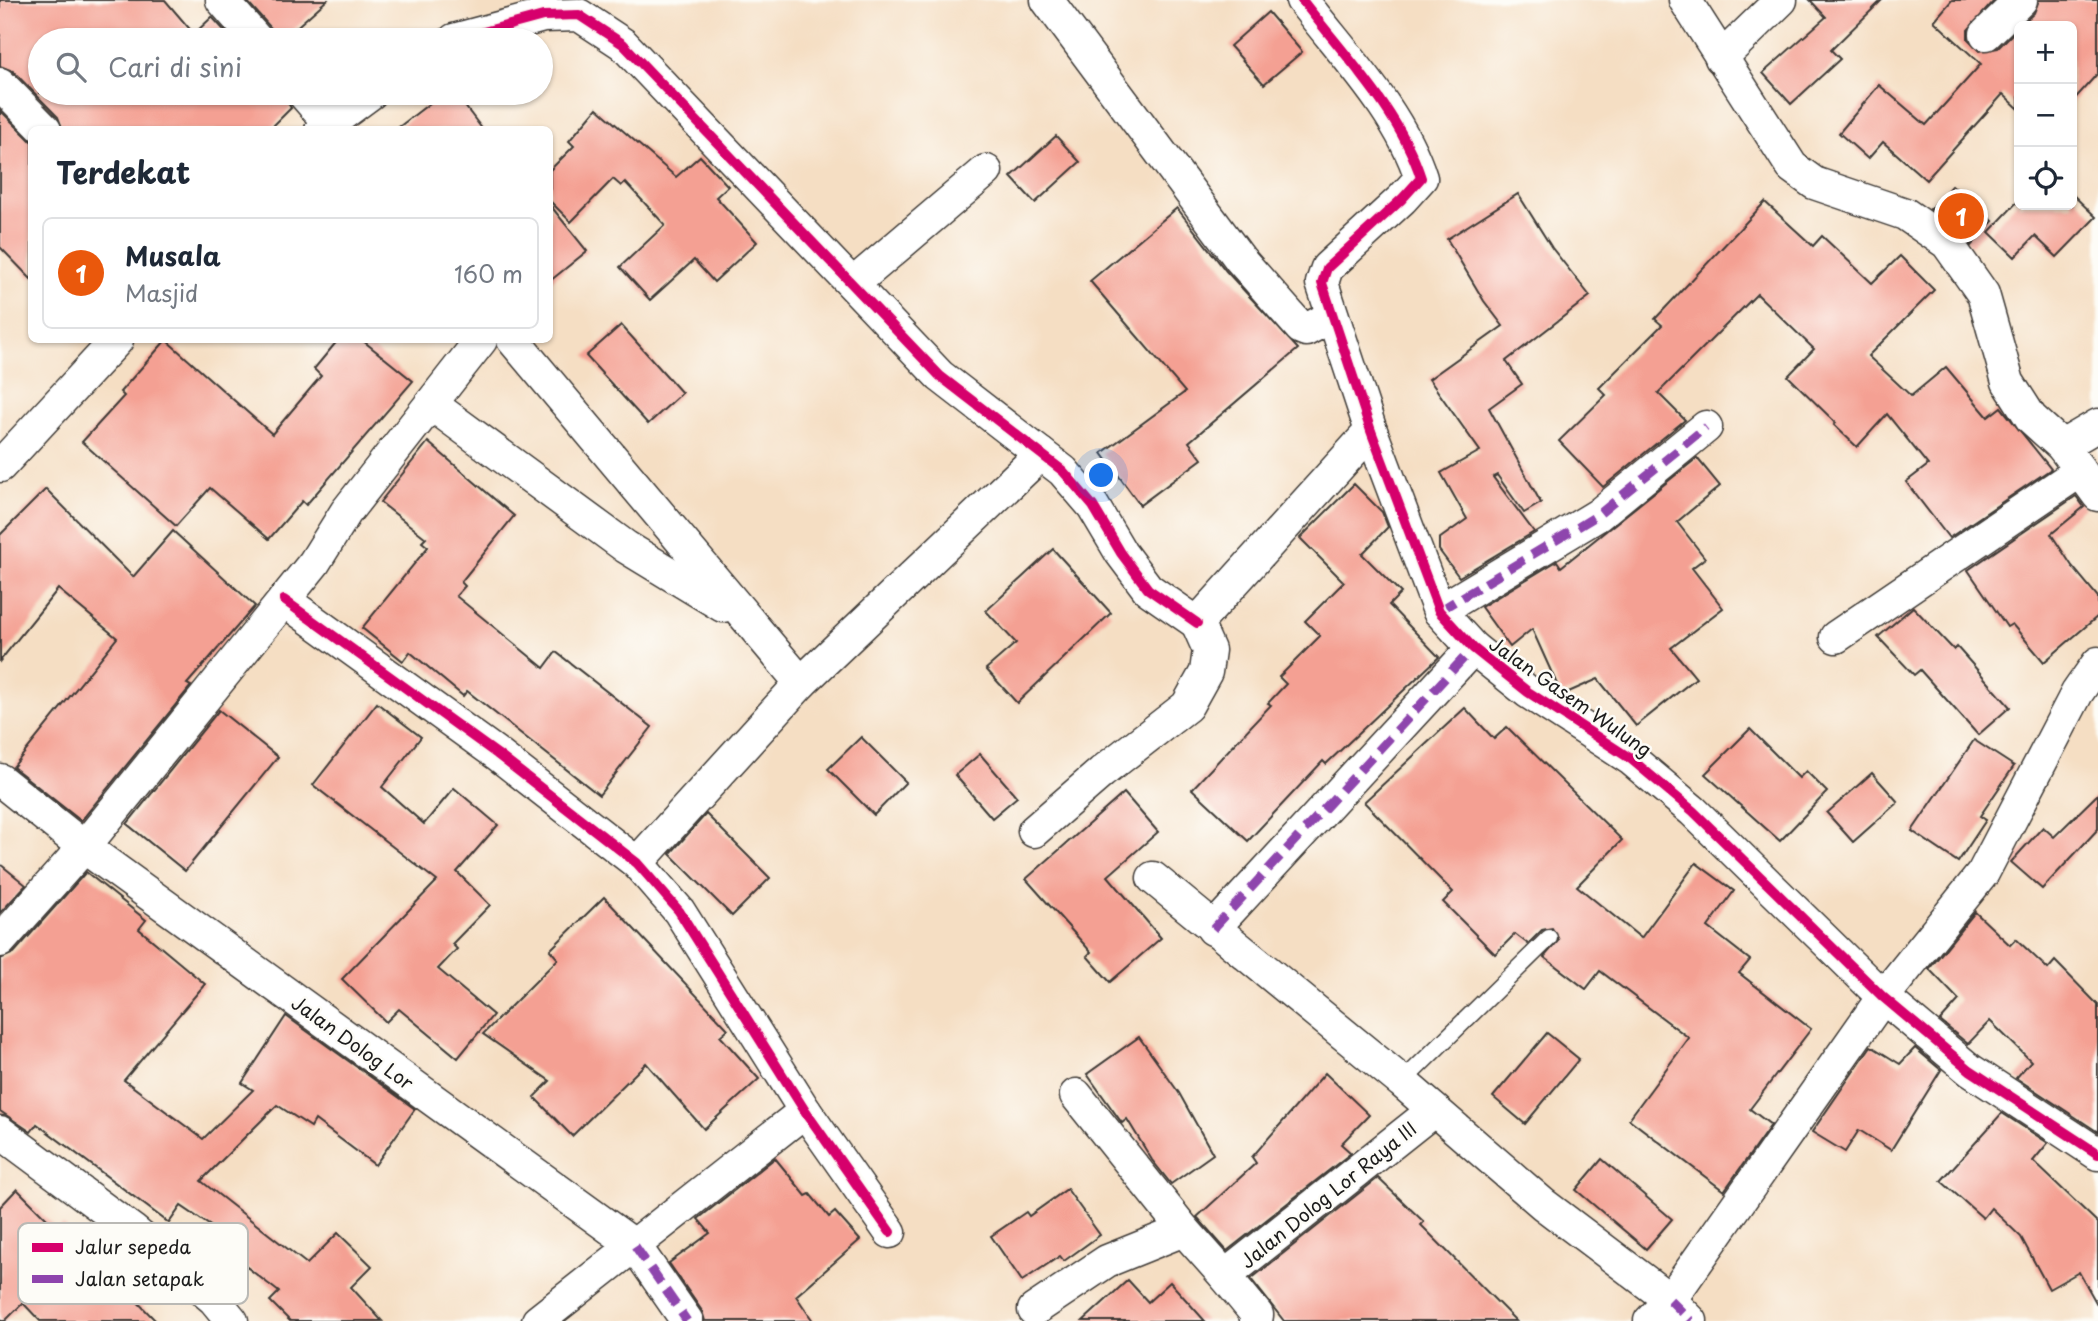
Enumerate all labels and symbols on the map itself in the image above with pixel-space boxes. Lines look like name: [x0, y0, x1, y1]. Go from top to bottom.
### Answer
pin: 1: [1938, 190, 1984, 242]
your location: [1084, 458, 1118, 492]
street label: Jalan Gasem Wulung: [1484, 629, 1658, 763]
street label: Jalan Dolog Lor: [286, 988, 420, 1096]
street label: Jalan Dolog Lor Raya III: [1234, 1114, 1422, 1274]
legend: [18, 1223, 248, 1304]
text: Jalur sepeda: [75, 1232, 191, 1260]
text: Jalan setapak: [75, 1264, 205, 1292]

